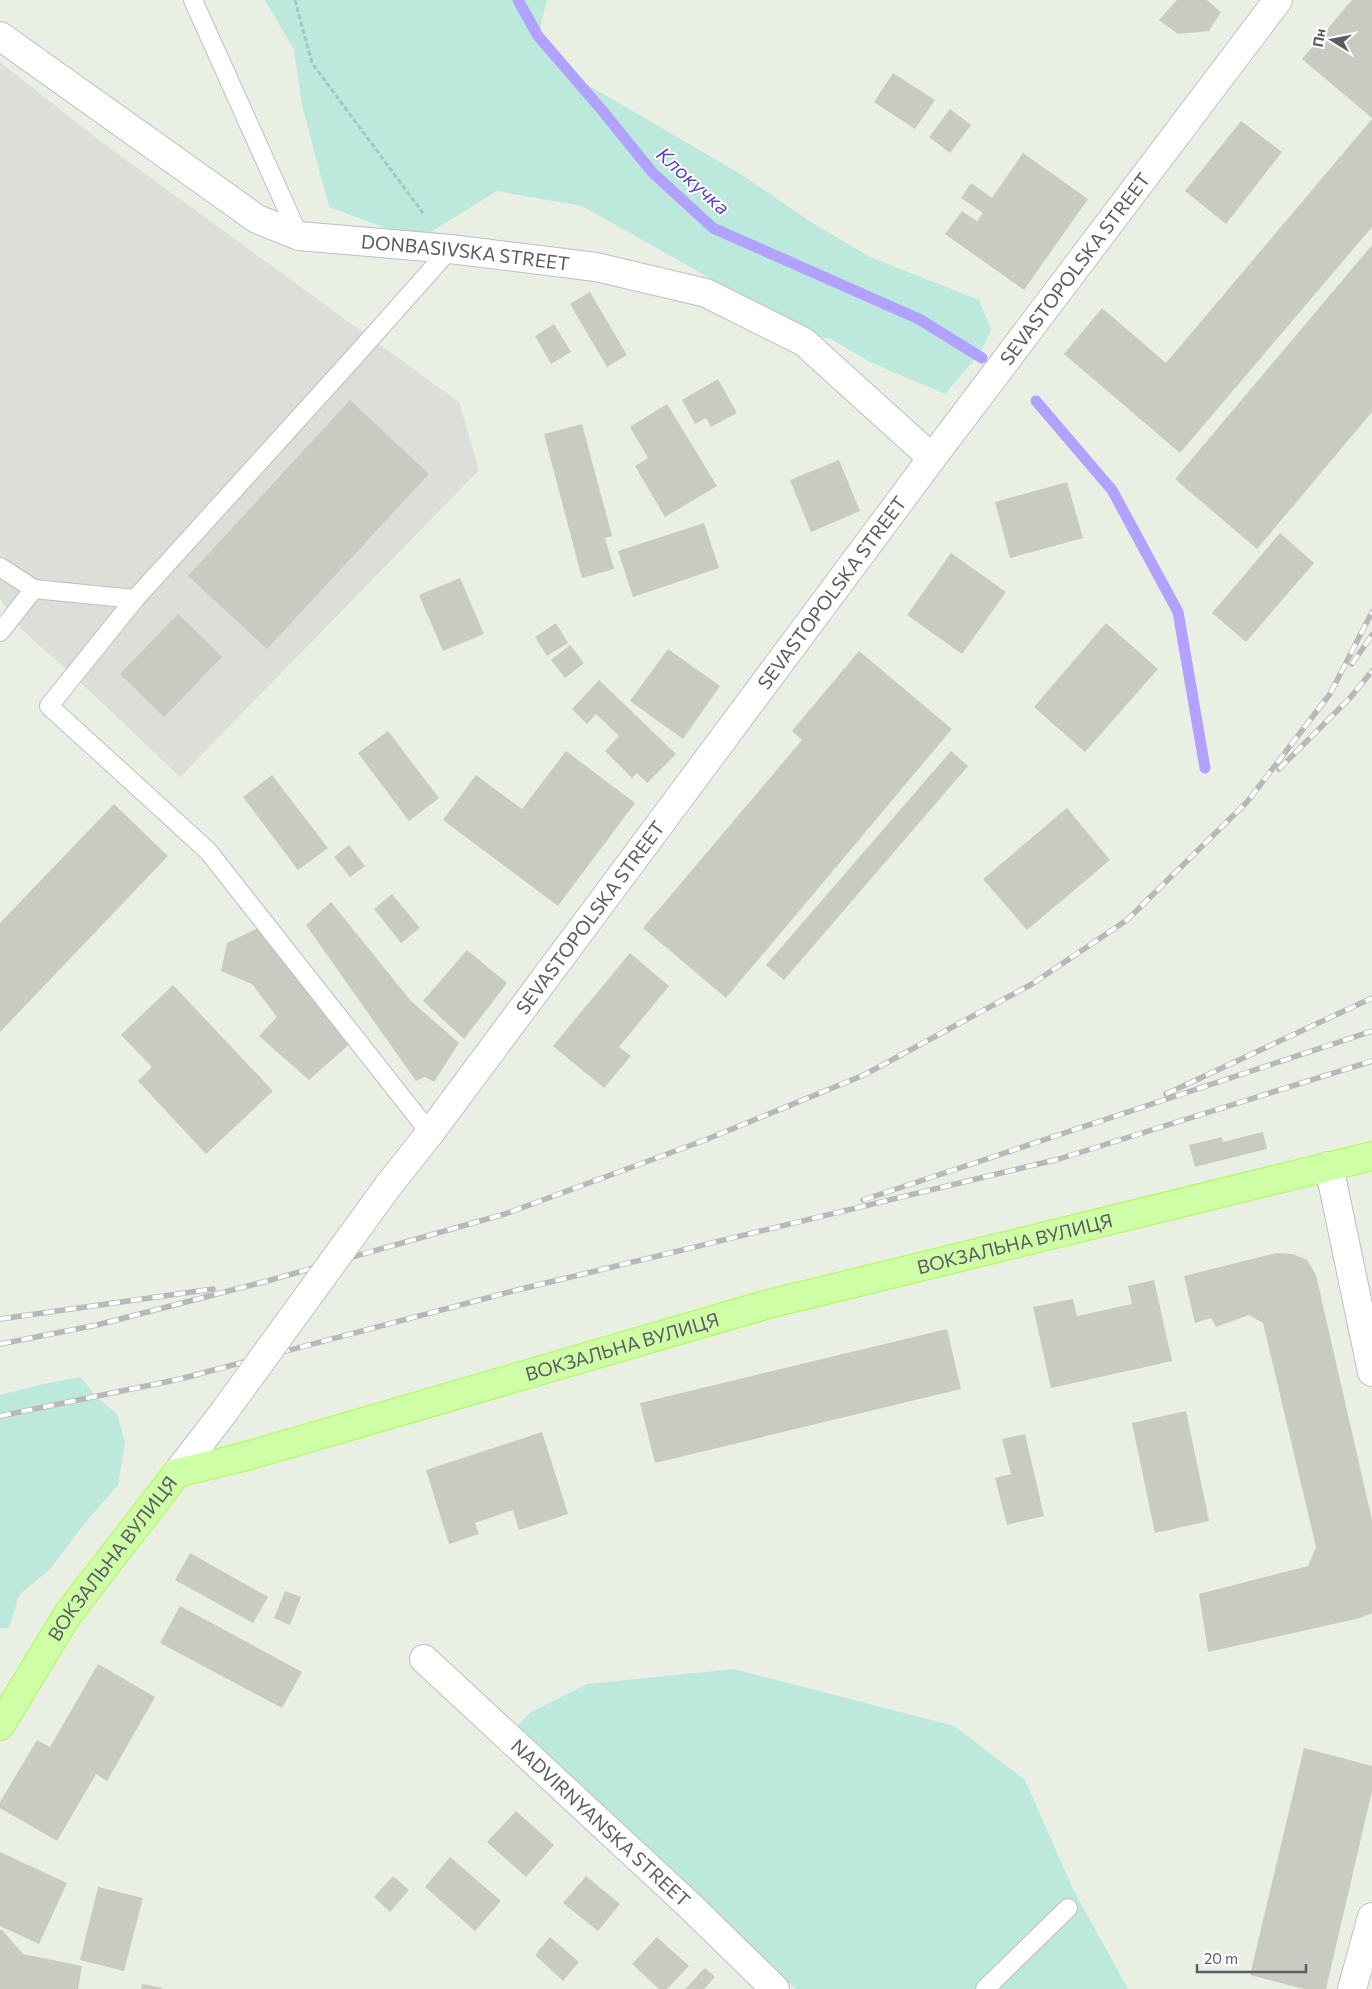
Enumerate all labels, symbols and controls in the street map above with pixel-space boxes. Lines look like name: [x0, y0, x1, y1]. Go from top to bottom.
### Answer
north arrow: [1307, 15, 1357, 65]
text: Пн: [1309, 27, 1329, 48]
water label: Клокучка: [652, 141, 735, 219]
street label: SEVASTOPOLSKA STREET: [995, 168, 1155, 369]
street label: DONBASIVSKA STREET: [360, 229, 571, 275]
street label: SEVASTOPOLSKA STREET: [752, 491, 911, 693]
street label: SEVASTOPOLSKA STREET: [510, 816, 669, 1018]
street label: ВОКЗАЛЬНА ВУЛИЦЯ: [914, 1208, 1115, 1278]
street label: ВОКЗАЛЬНА ВУЛИЦЯ: [522, 1307, 722, 1385]
street label: ВОКЗАЛЬНА ВУЛИЦЯ: [43, 1471, 181, 1645]
street label: NADVIRNYANSKA STREET: [507, 1734, 695, 1911]
scale bar: [1197, 1942, 1306, 1974]
text: 20 m: [1204, 1949, 1238, 1967]

